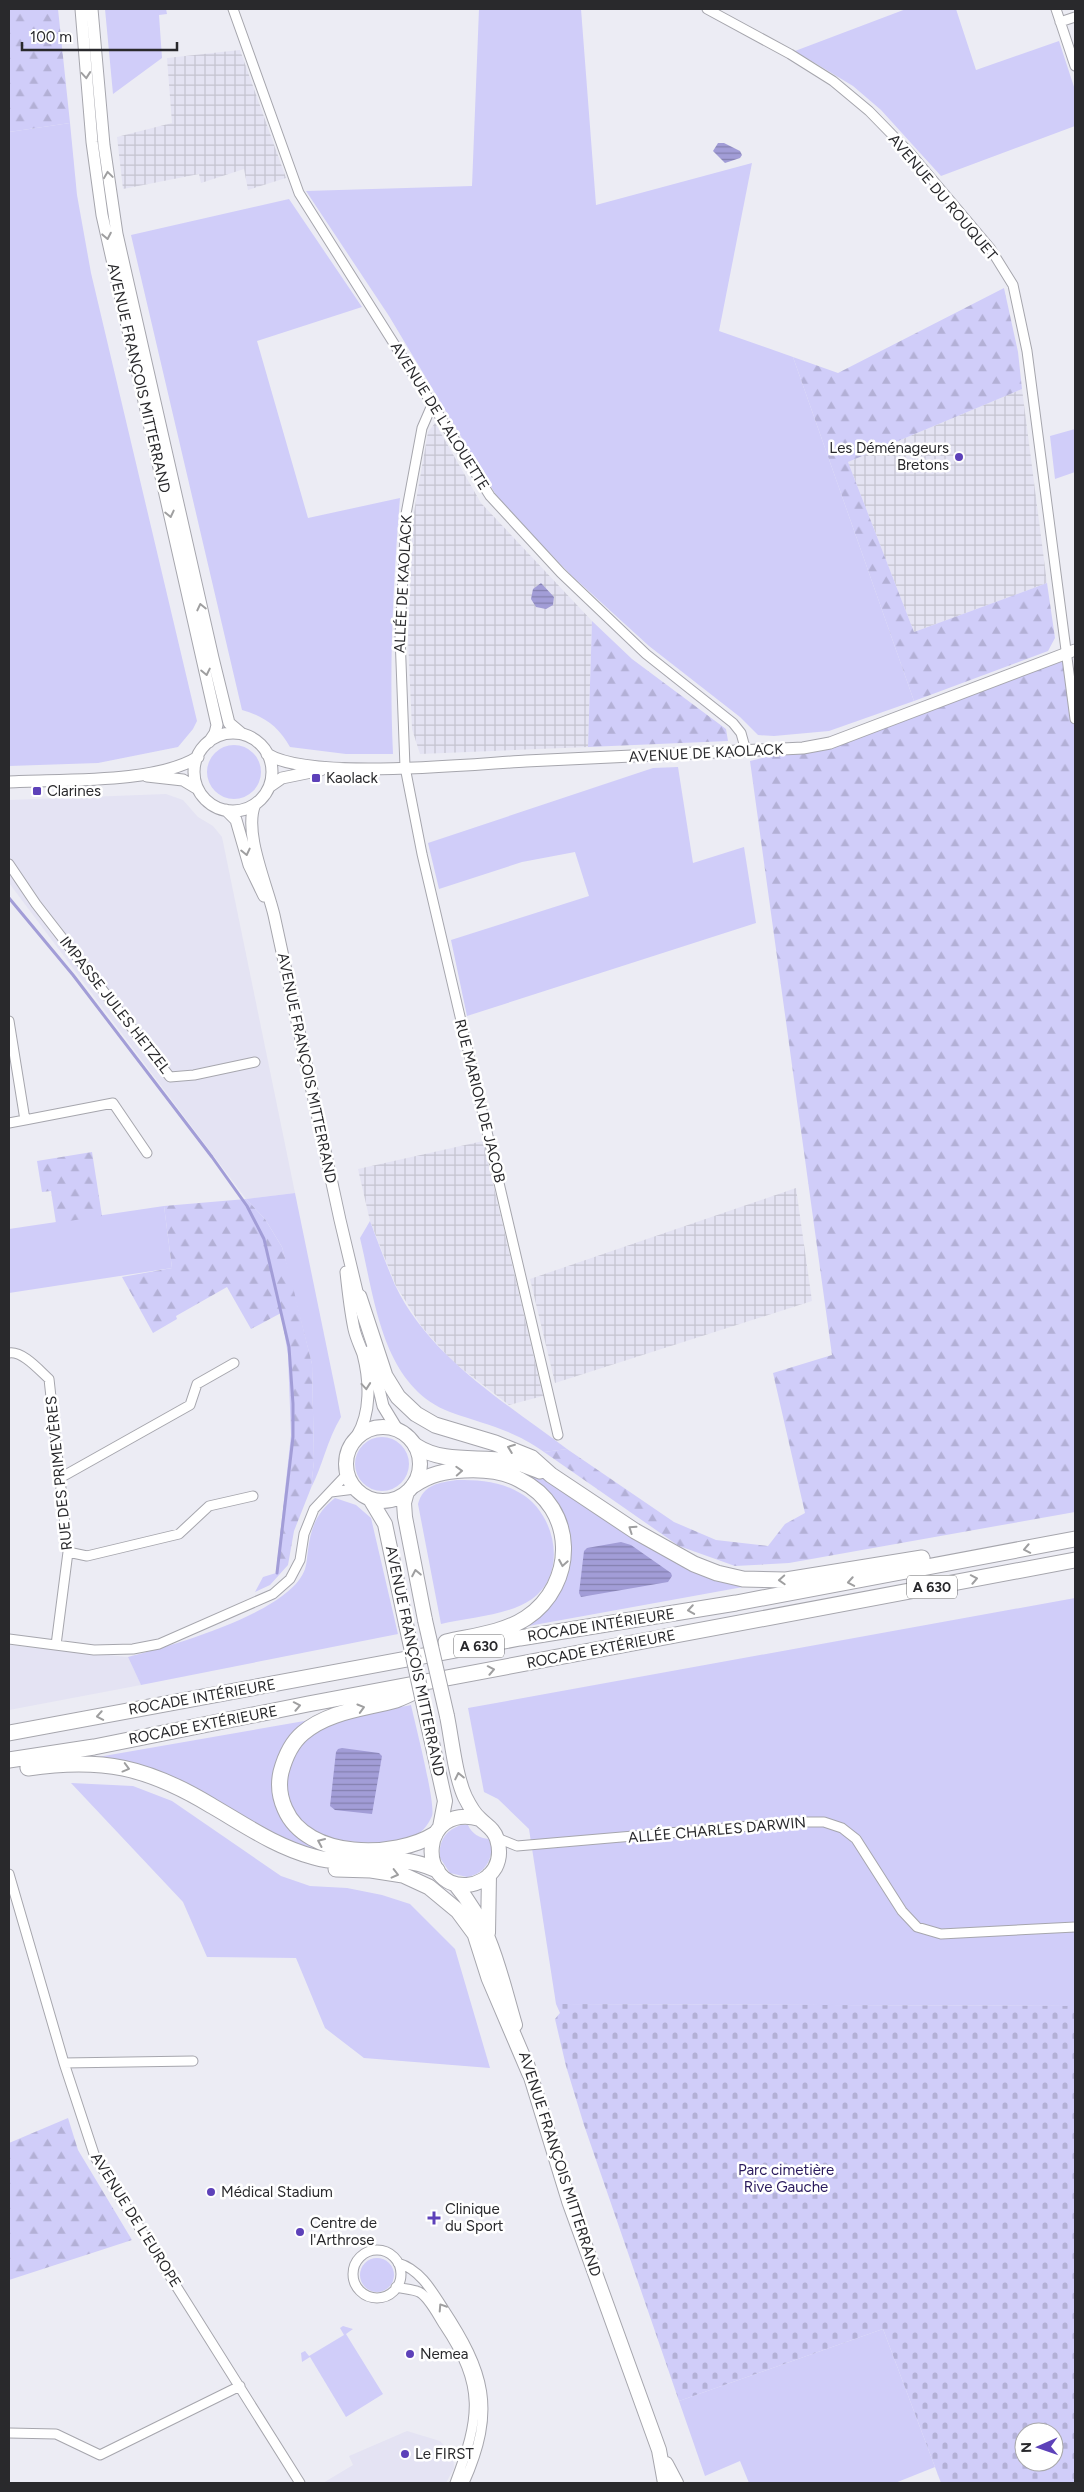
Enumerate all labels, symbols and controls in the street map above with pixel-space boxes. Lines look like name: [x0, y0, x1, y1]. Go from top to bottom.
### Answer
scale bar: [22, 20, 178, 52]
text: 100 m: [30, 28, 72, 46]
one-way arrow: [81, 71, 92, 79]
street label: AVENUE DU ROUQUET: [885, 130, 1002, 264]
one-way arrow: [103, 170, 114, 178]
one-way arrow: [101, 231, 111, 240]
street label: AVENUE FRANÇOIS MITTERRAND: [104, 261, 174, 495]
street label: AVENUE DE L'ALOUETTE: [387, 338, 493, 494]
place label: Les Déménageurs Bretons: [829, 439, 949, 474]
marker: Les Déménageurs Bretons: [953, 451, 965, 463]
one-way arrow: [164, 509, 175, 518]
street label: ALLÉE DE KAOLACK: [390, 514, 416, 654]
one-way arrow: [196, 603, 207, 612]
one-way arrow: [200, 668, 211, 677]
street label: AVENUE DE KAOLACK: [628, 740, 785, 766]
place label: Kaolack: [326, 769, 378, 787]
marker: Kaolack: [310, 772, 322, 784]
place label: Clarines: [47, 782, 101, 800]
marker: Clarines: [31, 785, 43, 797]
one-way arrow: [240, 848, 251, 857]
street label: IMPASSE JULES HETZEL: [56, 933, 174, 1077]
street label: AVENUE FRANÇOIS MITTERRAND: [274, 951, 340, 1185]
street label: RUE MARION DE JACOB: [451, 1017, 509, 1185]
one-way arrow: [360, 1382, 371, 1390]
street label: RUE DES PRIMEVÈRES: [42, 1395, 76, 1551]
one-way arrow: [507, 1444, 515, 1454]
one-way arrow: [456, 1465, 464, 1476]
one-way arrow: [628, 1525, 637, 1535]
one-way arrow: [1023, 1543, 1032, 1553]
street label: AVENUE FRANÇOIS MITTERRAND: [382, 1544, 448, 1778]
one-way arrow: [558, 1559, 568, 1567]
one-way arrow: [411, 1568, 422, 1577]
one-way arrow: [778, 1574, 786, 1585]
road number: A 630: [907, 1575, 957, 1598]
one-way arrow: [969, 1575, 978, 1585]
one-way arrow: [847, 1576, 855, 1586]
street label: ROCADE INTÉRIEURE: [526, 1604, 676, 1646]
one-way arrow: [687, 1604, 695, 1615]
street label: ROCADE EXTÉRIEURE: [525, 1626, 677, 1672]
road number: A 630: [454, 1634, 504, 1658]
one-way arrow: [486, 1665, 495, 1675]
street label: ROCADE INTÉRIEURE: [127, 1675, 277, 1719]
one-way arrow: [293, 1701, 302, 1712]
street label: ROCADE EXTÉRIEURE: [127, 1702, 279, 1748]
one-way arrow: [357, 1703, 365, 1714]
one-way arrow: [96, 1710, 105, 1721]
one-way arrow: [122, 1763, 130, 1773]
one-way arrow: [454, 1772, 465, 1781]
street label: ALLÉE CHARLES DARWIN: [627, 1813, 807, 1847]
one-way arrow: [317, 1838, 326, 1849]
one-way arrow: [390, 1868, 399, 1879]
street label: AVENUE FRANÇOIS MITTERRAND: [515, 2049, 605, 2279]
street label: AVENUE DE L'EUROPE: [87, 2149, 185, 2291]
park label: Parc cimetière Rive Gauche: [738, 2161, 834, 2196]
place label: Médical Stadium: [221, 2183, 333, 2201]
marker: Médical Stadium: [205, 2186, 217, 2198]
place label: Clinique du Sport: [445, 2200, 504, 2235]
marker: Clinique du Sport: [427, 2211, 441, 2225]
place label: Centre de l'Arthrose: [310, 2214, 377, 2249]
marker: Centre de l'Arthrose: [294, 2226, 306, 2238]
one-way arrow: [439, 2304, 449, 2313]
place label: Nemea: [420, 2345, 468, 2363]
marker: Nemea: [404, 2348, 416, 2360]
north arrow: [1014, 2422, 1064, 2472]
text: N: [1018, 2442, 1035, 2453]
place label: Le FIRST: [415, 2445, 475, 2463]
marker: Le FIRST: [399, 2448, 411, 2460]

